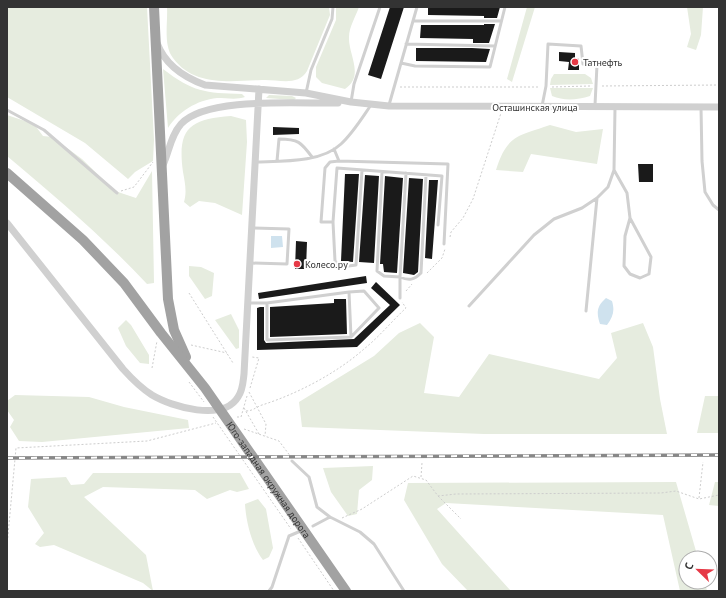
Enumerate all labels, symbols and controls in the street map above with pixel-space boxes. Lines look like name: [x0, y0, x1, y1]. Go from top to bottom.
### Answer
place label: Татнефть: [583, 56, 622, 69]
marker: Татнефть: [570, 57, 580, 67]
street label: Осташинская улица: [492, 101, 578, 114]
place label: Колесо.ру: [305, 258, 348, 271]
marker: Колесо.ру: [292, 259, 302, 269]
street label: Юго-западная окружная дорога: [224, 419, 314, 541]
north arrow: [678, 550, 718, 590]
text: С: [681, 561, 696, 572]

